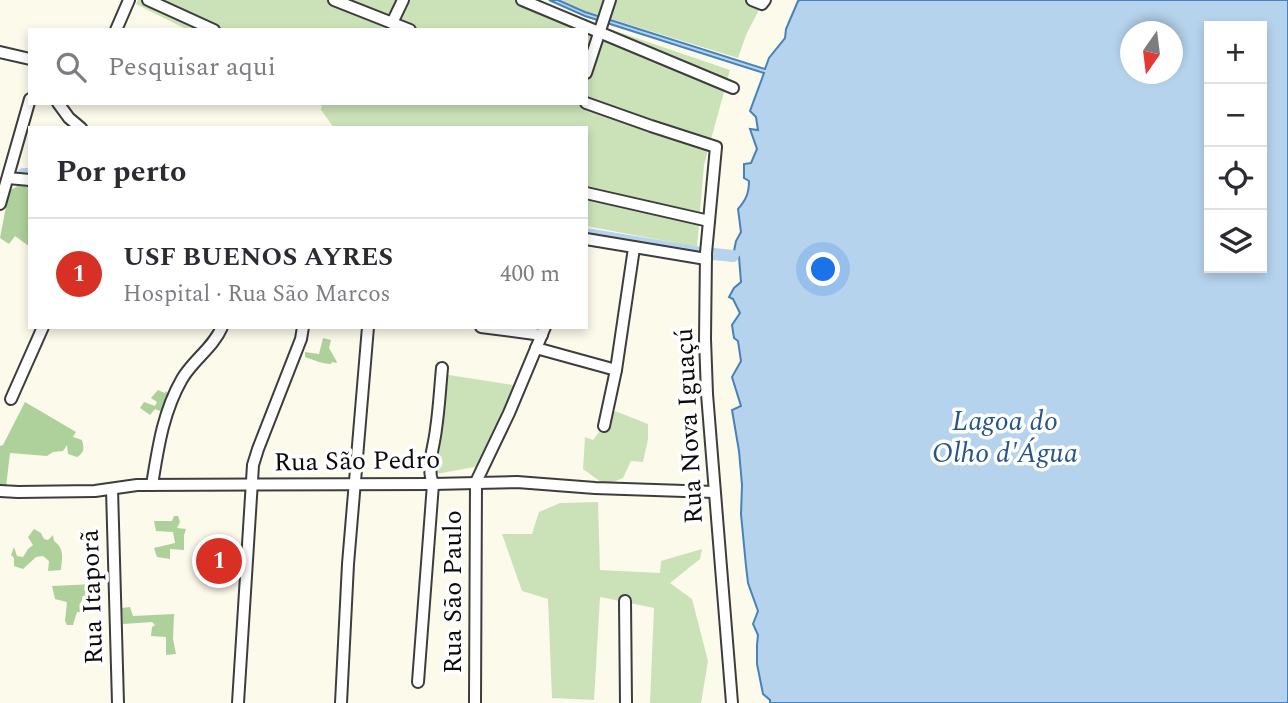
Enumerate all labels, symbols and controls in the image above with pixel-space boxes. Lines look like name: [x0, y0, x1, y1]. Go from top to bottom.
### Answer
north arrow: [1120, 21, 1183, 84]
map controls: [1204, 21, 1267, 273]
button: +: [1204, 21, 1267, 84]
search box: [28, 28, 588, 105]
text: Pesquisar aqui: [108, 47, 276, 87]
icon: search: [52, 48, 90, 86]
button: −: [1204, 84, 1267, 147]
button: locate: [1204, 147, 1267, 210]
text: Por perto: [56, 149, 186, 195]
button: layers: [1204, 210, 1267, 273]
text: USF BUENOS AYRES: [123, 237, 393, 277]
your location: [806, 252, 840, 286]
text: 1: [73, 257, 85, 292]
text: 400 m: [500, 257, 560, 292]
text: Hospital · Rua São Marcos: [123, 277, 391, 312]
street label: Rua Nova Iguaçú: [664, 327, 714, 525]
water label: Lagoa do Olho d'Água: [932, 400, 1078, 475]
street label: Rua São Pedro: [274, 440, 440, 482]
street label: Rua São Paulo: [433, 510, 473, 674]
street label: Rua Itaporã: [70, 528, 114, 665]
pin: 1: [196, 535, 242, 587]

